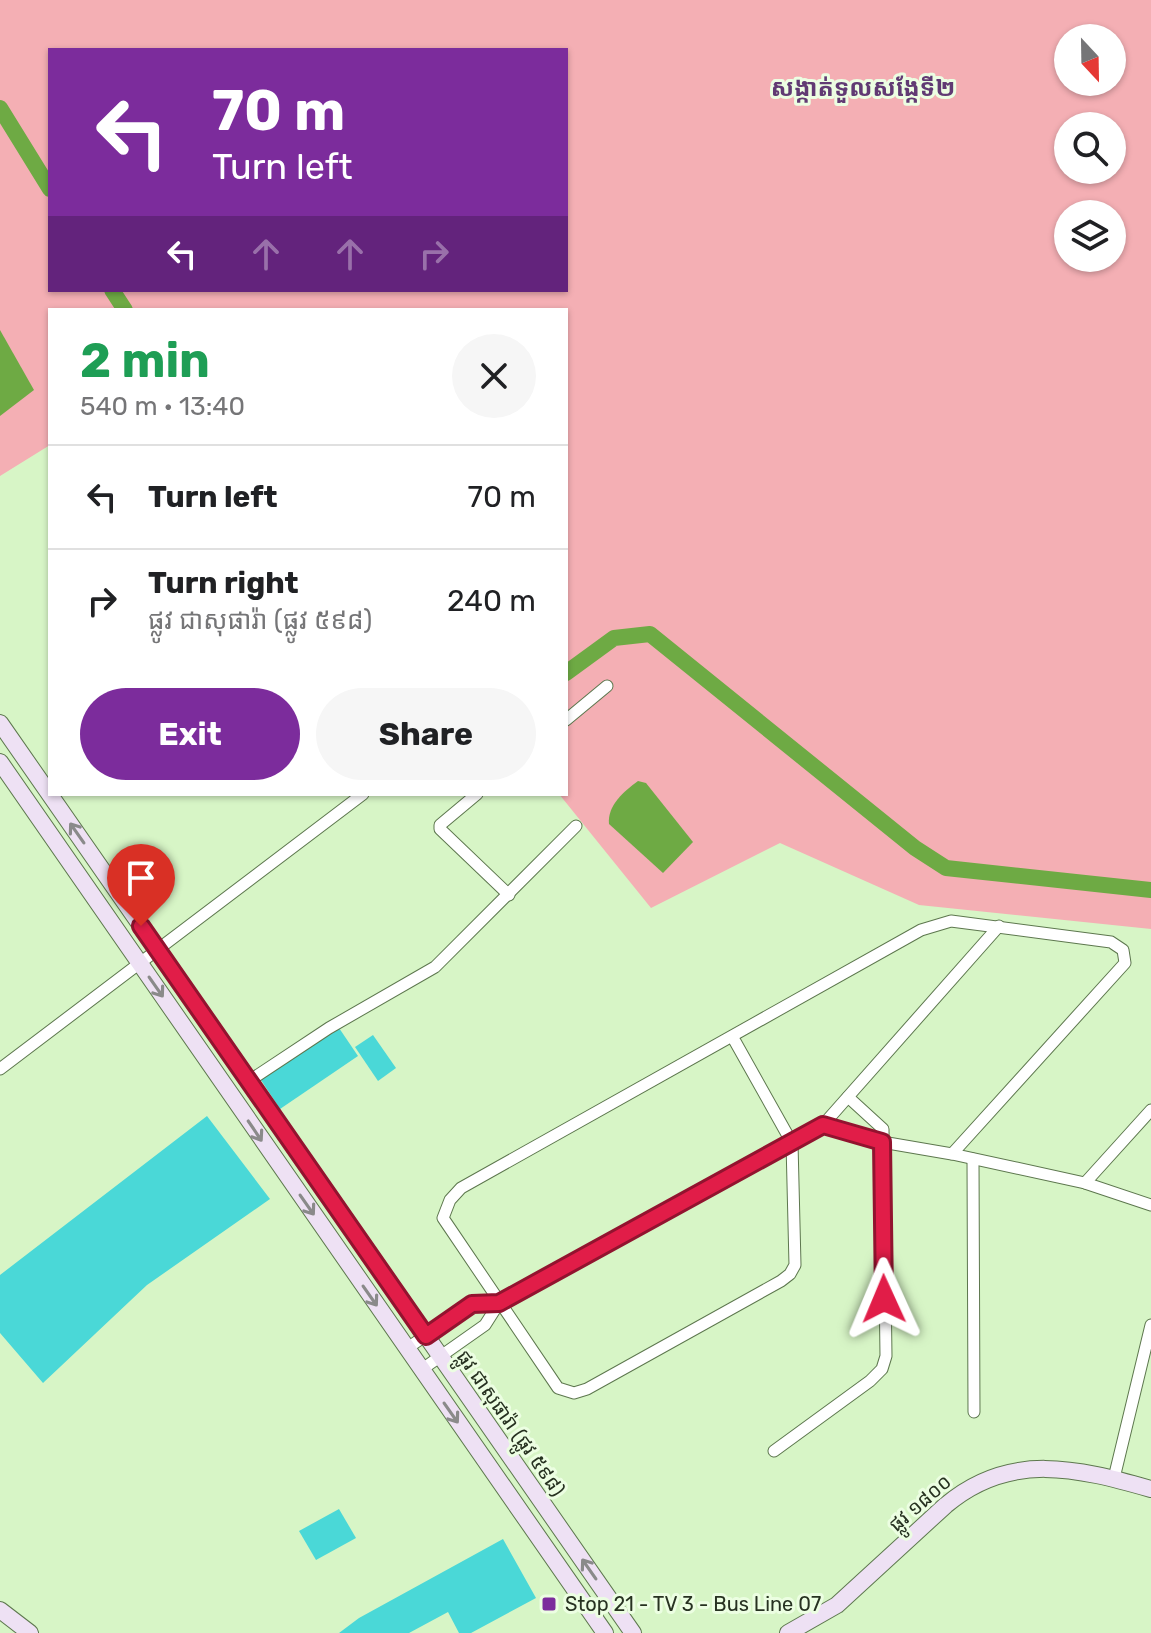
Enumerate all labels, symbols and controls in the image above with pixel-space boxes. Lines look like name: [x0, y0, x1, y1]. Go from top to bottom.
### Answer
north arrow: [1054, 24, 1126, 96]
map controls: [1054, 24, 1126, 272]
district label: សង្កាត់ទួលសង្កែទី២: [771, 74, 955, 103]
text: 70 m: [212, 78, 345, 144]
icon: left: [80, 80, 184, 184]
button: search: [1054, 112, 1126, 184]
text: Turn left: [212, 145, 353, 188]
button: layers: [1054, 200, 1126, 272]
icon: left: [160, 232, 204, 276]
icon: ahead: [244, 232, 288, 276]
icon: ahead: [328, 232, 372, 276]
icon: right: [412, 232, 456, 276]
text: 2 min: [80, 332, 210, 389]
button: close: [452, 334, 536, 418]
text: 540 m · 13:40: [80, 391, 245, 422]
icon: left: [80, 475, 124, 519]
text: Turn left: [148, 479, 278, 515]
text: 70 m: [468, 479, 536, 515]
text: Turn right: [148, 565, 299, 601]
icon: right: [80, 579, 124, 623]
text: 240 m: [447, 583, 536, 619]
text: ផ្លូវ ជាសុផារ៉ា (ផ្លូវ ៥៩៨): [148, 605, 372, 636]
button: Exit: [80, 688, 300, 780]
button: Share: [316, 688, 536, 780]
one-way arrow: [69, 823, 85, 845]
pin: [107, 844, 175, 926]
icon: arrive: [119, 856, 163, 900]
one-way arrow: [148, 976, 164, 998]
one-way arrow: [247, 1119, 263, 1141]
one-way arrow: [299, 1193, 315, 1215]
position arrow: [842, 1257, 926, 1341]
one-way arrow: [361, 1284, 378, 1306]
street label: ផ្លូវ ជាសុផារ៉ា (ផ្លូវ ៥៩៨): [446, 1345, 570, 1505]
one-way arrow: [443, 1402, 459, 1424]
street label: ផ្លូវ ១៨០០: [884, 1469, 961, 1542]
one-way arrow: [581, 1559, 598, 1580]
place label: Stop 21 - TV 3 - Bus Line 07: [565, 1592, 821, 1616]
marker: Stop 21 - TV 3 - Bus Line 07: [540, 1595, 558, 1613]

